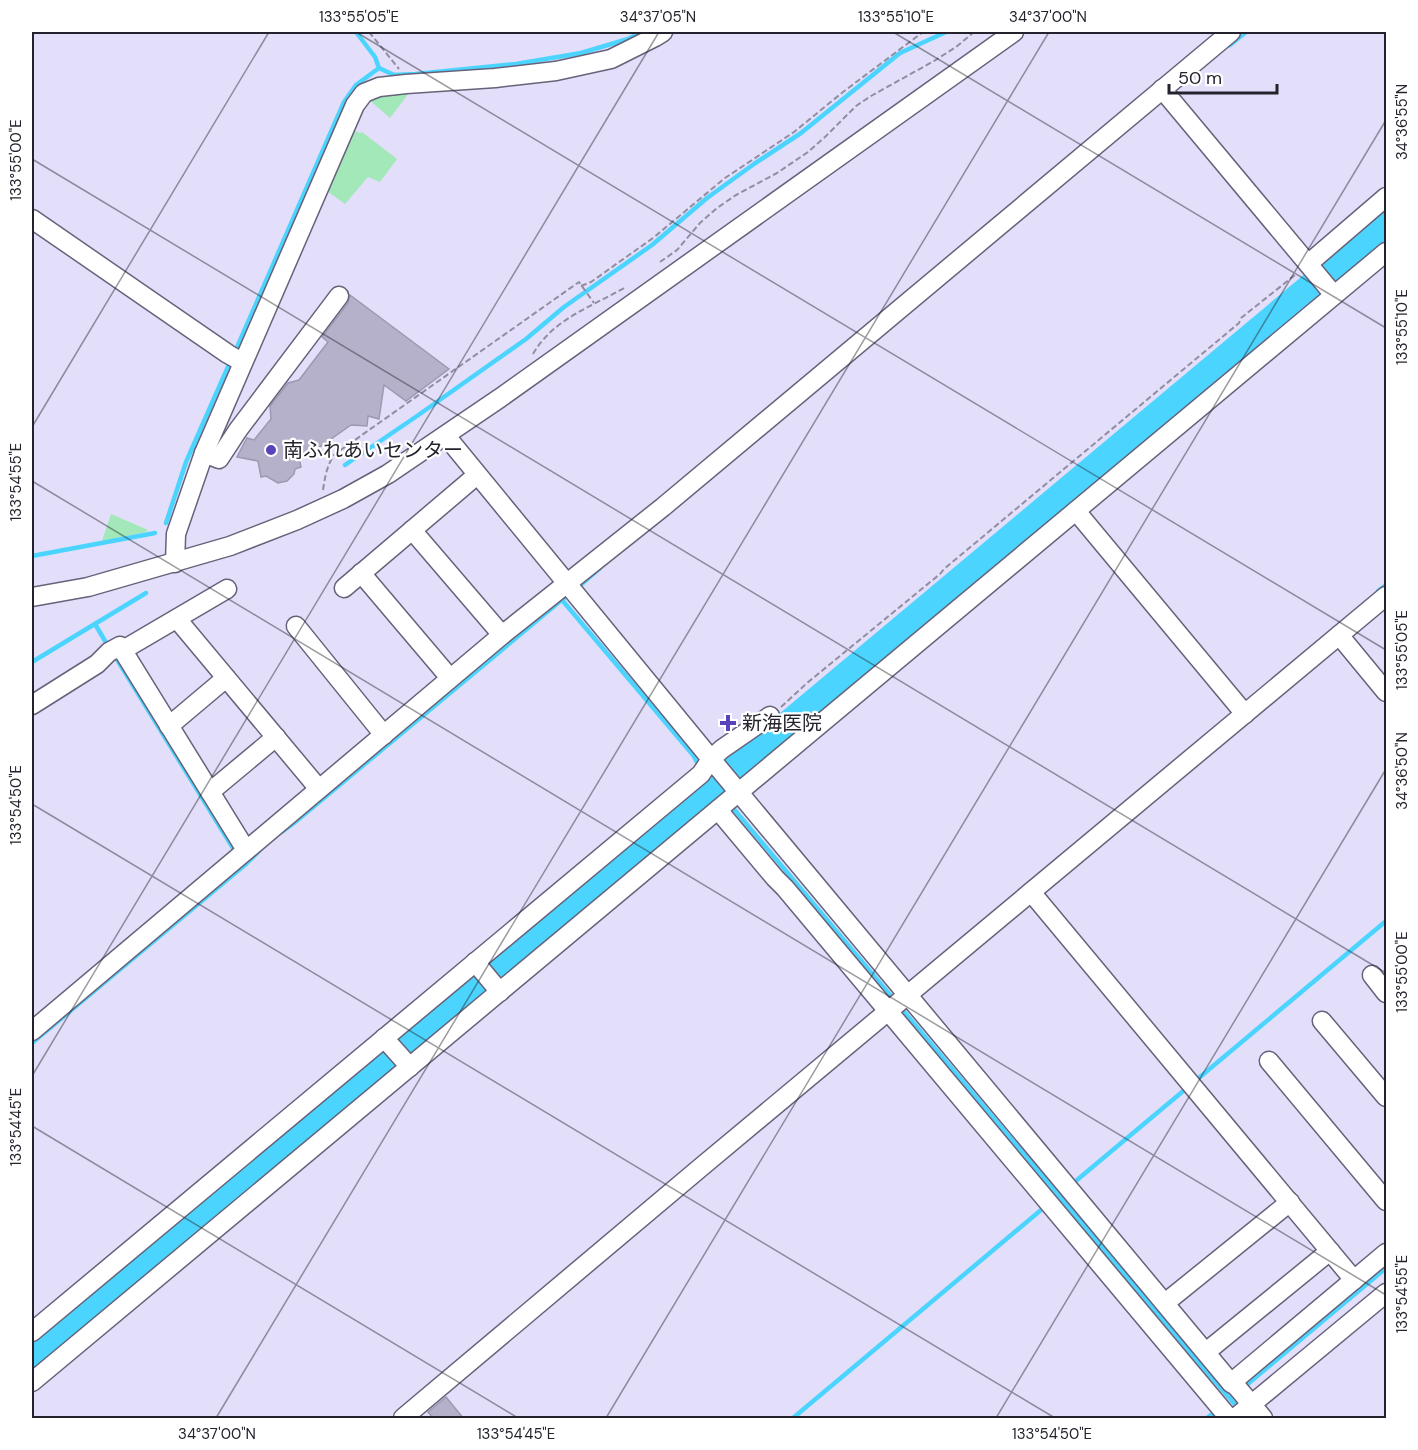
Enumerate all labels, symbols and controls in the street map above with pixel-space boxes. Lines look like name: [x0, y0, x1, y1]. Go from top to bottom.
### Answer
text: 133°55'05"E: [319, 7, 399, 27]
text: 34°37'05"N: [620, 7, 696, 27]
text: 133°55'10"E: [858, 7, 934, 27]
text: 34°37'00"N: [1009, 7, 1087, 27]
scale bar: [1169, 57, 1277, 95]
text: 50 m: [1178, 66, 1222, 90]
text: 34°36'55"N: [1392, 84, 1412, 160]
text: 133°55'00"E: [6, 119, 26, 201]
text: 133°55'10"E: [1392, 289, 1412, 365]
place label: 南ふれあいセンター: [283, 437, 463, 463]
text: 133°54'55"E: [6, 443, 26, 521]
marker: 南ふれあいセンター: [264, 443, 278, 457]
text: 133°55'05"E: [1392, 610, 1412, 690]
place label: 新海医院: [742, 710, 822, 736]
marker: 新海医院: [719, 714, 737, 732]
text: 34°36'50"N: [1392, 732, 1412, 810]
text: 133°54'50"E: [6, 765, 26, 845]
text: 133°55'00"E: [1392, 931, 1412, 1013]
text: 133°54'45"E: [6, 1088, 26, 1166]
text: 133°54'55"E: [1392, 1255, 1412, 1333]
text: 34°37'00"N: [178, 1424, 256, 1444]
text: 133°54'45"E: [477, 1424, 555, 1444]
text: 133°54'50"E: [1012, 1424, 1092, 1444]

